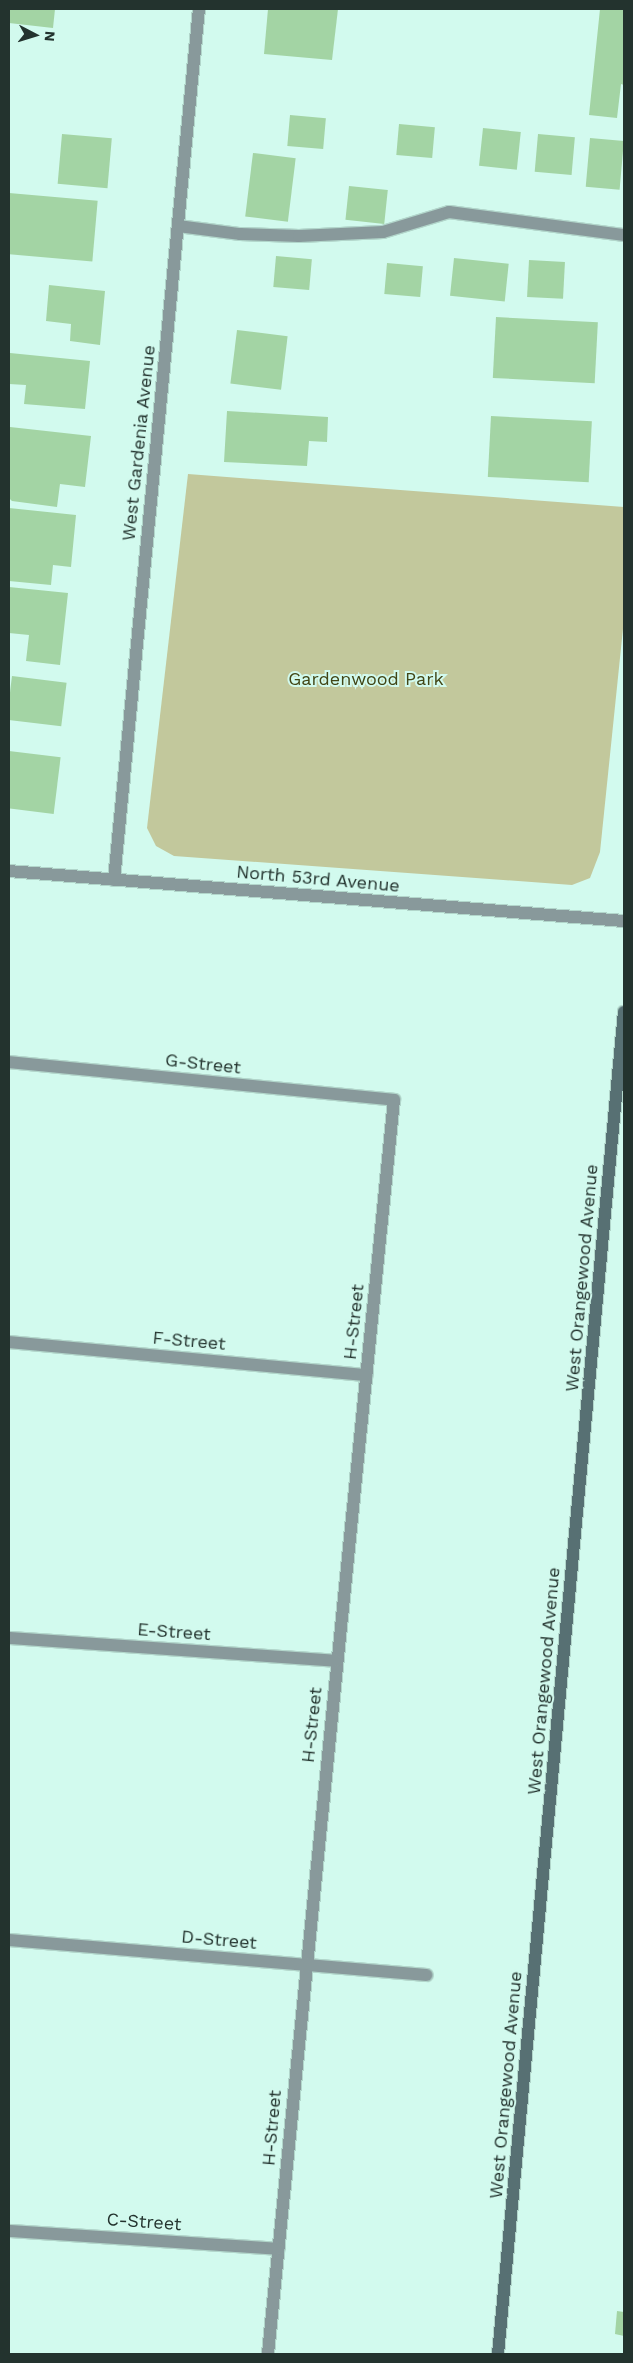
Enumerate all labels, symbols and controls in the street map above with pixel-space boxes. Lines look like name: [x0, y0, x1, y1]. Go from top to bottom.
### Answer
north arrow: [10, 10, 60, 60]
text: N: [42, 30, 58, 42]
street label: West Gardenia Avenue: [118, 343, 160, 543]
park label: Gardenwood Park: [288, 668, 444, 690]
street label: North 53rd Avenue: [235, 861, 401, 897]
street label: G-Street: [164, 1049, 242, 1079]
street label: West Orangewood Avenue: [561, 1163, 603, 1393]
street label: H-Street: [339, 1283, 369, 1361]
street label: F-Street: [152, 1327, 226, 1355]
street label: West Orangewood Avenue: [523, 1566, 565, 1796]
street label: E-Street: [137, 1619, 211, 1645]
street label: H-Street: [297, 1686, 327, 1764]
street label: D-Street: [180, 1926, 258, 1954]
street label: West Orangewood Avenue: [485, 1970, 527, 2200]
street label: H-Street: [258, 2089, 286, 2167]
street label: C-Street: [106, 2209, 182, 2235]

